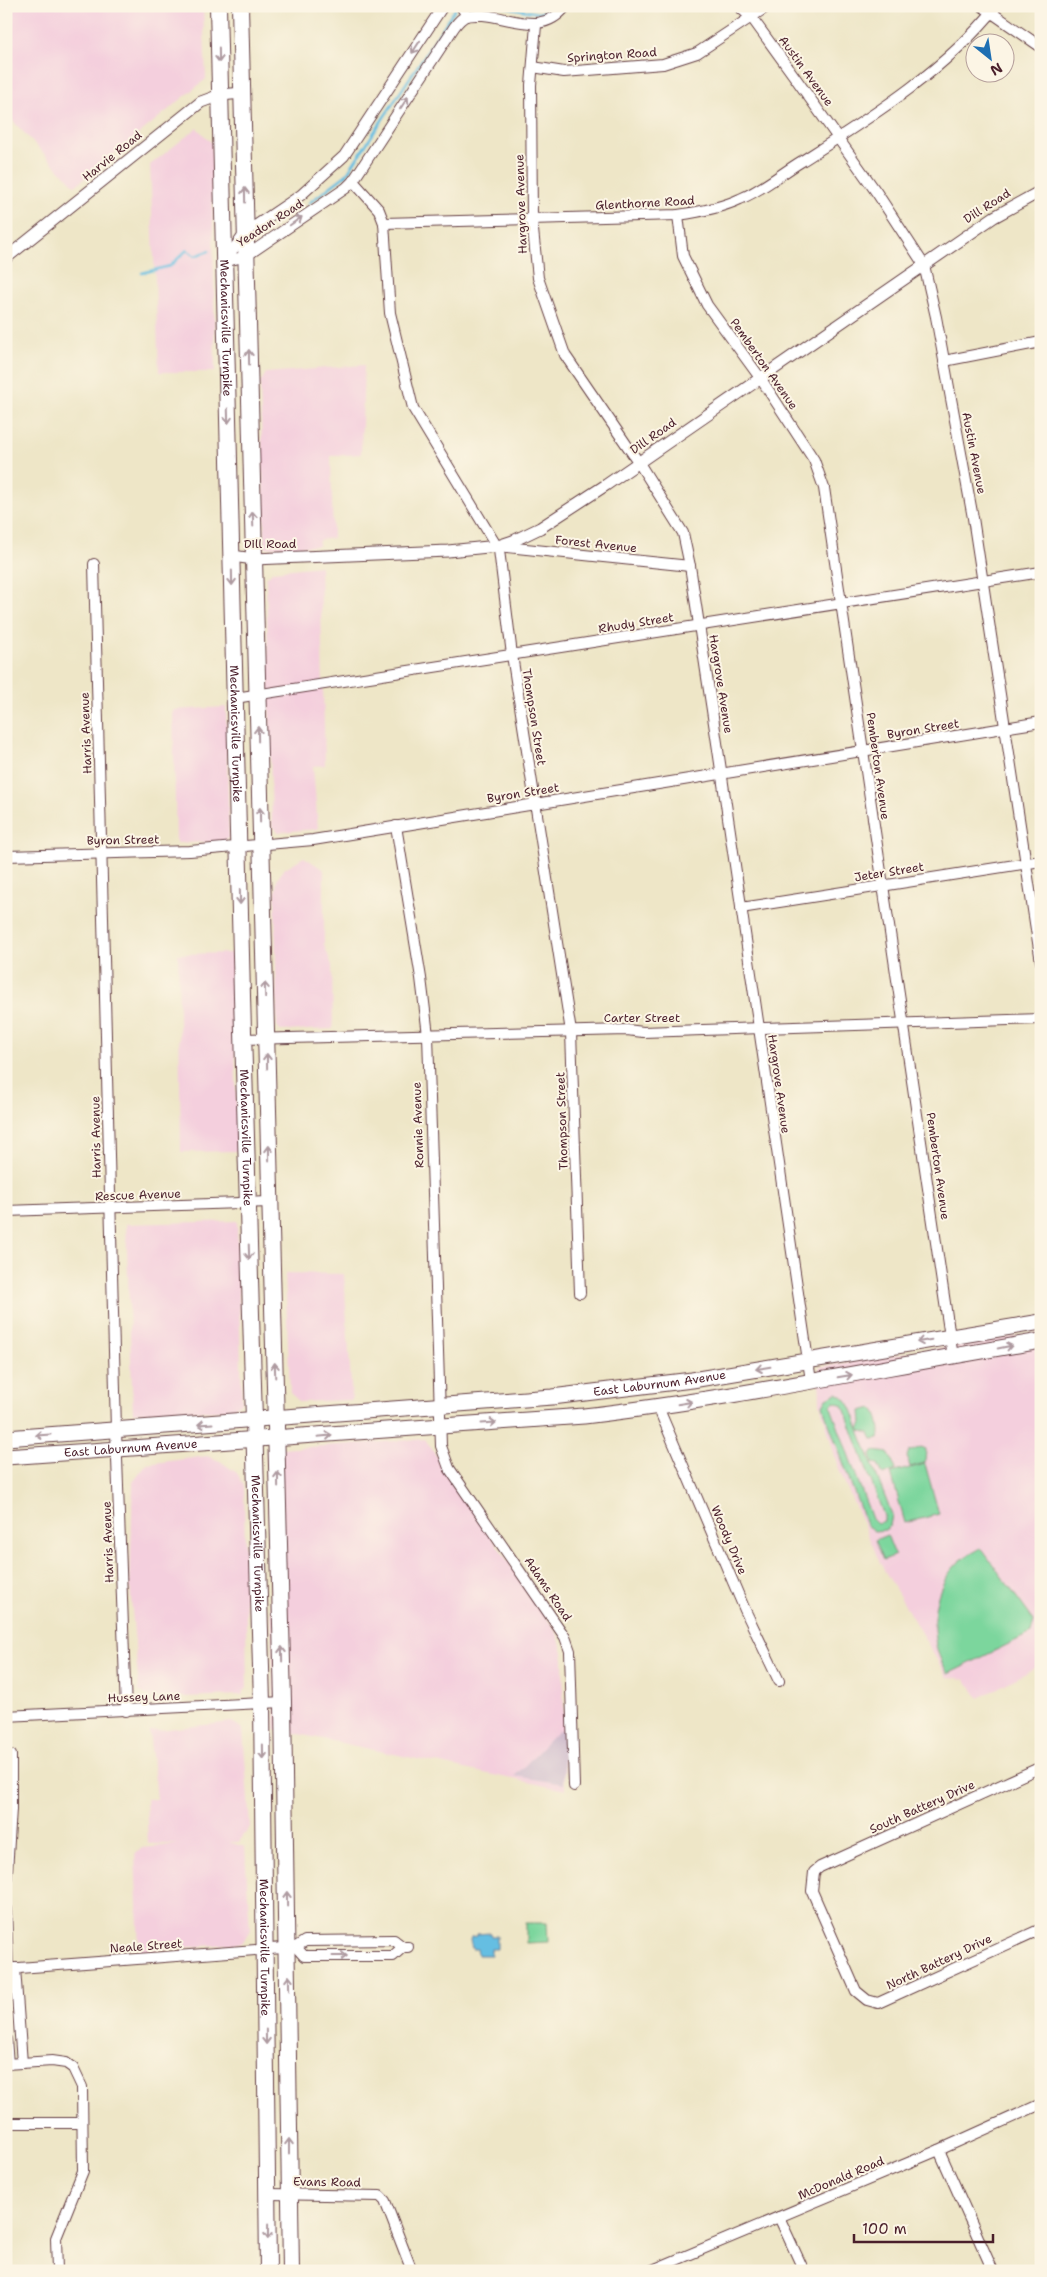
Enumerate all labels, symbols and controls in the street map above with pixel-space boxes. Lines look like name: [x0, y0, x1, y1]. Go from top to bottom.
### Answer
north arrow: [964, 32, 1014, 82]
street label: Austin Avenue: [775, 33, 837, 109]
one-way arrow: [411, 40, 422, 54]
street label: Springton Road: [567, 44, 658, 66]
one-way arrow: [214, 46, 224, 63]
text: N: [987, 59, 1006, 80]
one-way arrow: [398, 96, 409, 110]
street label: Harvie Road: [79, 127, 145, 185]
street label: Hargrove Avenue: [511, 154, 531, 254]
street label: Dill Road: [961, 185, 1014, 227]
one-way arrow: [240, 187, 250, 203]
street label: Glenthorne Road: [595, 192, 695, 214]
street label: Yeadon Road: [234, 195, 307, 250]
one-way arrow: [289, 216, 303, 226]
street label: Mechanicsville Turnpike: [216, 259, 235, 397]
street label: Pemberton Avenue: [726, 315, 802, 413]
one-way arrow: [244, 349, 254, 366]
one-way arrow: [223, 407, 233, 423]
street label: Austin Avenue: [958, 411, 990, 496]
street label: Dill Road: [627, 414, 679, 458]
one-way arrow: [248, 512, 258, 528]
street label: Forest Avenue: [554, 532, 638, 556]
street label: Dill Road: [244, 536, 297, 552]
one-way arrow: [227, 570, 237, 586]
street label: Rhudy Street: [597, 609, 675, 637]
street label: Hargrove Avenue: [705, 633, 737, 735]
street label: Mechanicsville Turnpike: [226, 665, 245, 803]
street label: Thompson Street: [518, 667, 550, 767]
street label: Harris Avenue: [77, 692, 95, 774]
street label: Pemberton Avenue: [863, 711, 893, 821]
street label: Byron Street: [886, 715, 960, 743]
one-way arrow: [253, 727, 263, 743]
street label: Byron Street: [486, 779, 560, 807]
one-way arrow: [255, 807, 265, 823]
street label: Byron Street: [86, 831, 160, 849]
street label: Jeter Street: [853, 859, 925, 885]
one-way arrow: [235, 888, 244, 904]
one-way arrow: [260, 982, 270, 998]
street label: Carter Street: [604, 1010, 680, 1026]
street label: Hargrove Avenue: [764, 1033, 794, 1135]
one-way arrow: [262, 1053, 272, 1070]
street label: Mechanicsville Turnpike: [236, 1069, 256, 1207]
street label: Thompson Street: [552, 1072, 572, 1170]
street label: Ronnie Avenue: [408, 1081, 427, 1168]
street label: Harris Avenue: [87, 1096, 105, 1178]
street label: Pemberton Avenue: [923, 1111, 953, 1221]
one-way arrow: [265, 1145, 274, 1161]
street label: Rescue Avenue: [95, 1185, 181, 1204]
one-way arrow: [245, 1243, 254, 1259]
one-way arrow: [916, 1337, 932, 1347]
one-way arrow: [997, 1342, 1013, 1352]
one-way arrow: [270, 1362, 280, 1378]
one-way arrow: [756, 1364, 772, 1374]
street label: East Laburnum Avenue: [592, 1366, 727, 1400]
one-way arrow: [837, 1370, 853, 1380]
one-way arrow: [677, 1397, 693, 1407]
one-way arrow: [480, 1418, 496, 1428]
one-way arrow: [198, 1419, 214, 1428]
one-way arrow: [36, 1430, 52, 1440]
one-way arrow: [317, 1431, 333, 1440]
street label: East Laburnum Avenue: [63, 1435, 198, 1461]
one-way arrow: [273, 1471, 283, 1488]
street label: Mechanicsville Turnpike: [248, 1475, 267, 1613]
street label: Harris Avenue: [99, 1501, 117, 1583]
street label: Woody Drive: [707, 1503, 751, 1577]
street label: Adams Road: [521, 1554, 576, 1625]
one-way arrow: [277, 1646, 287, 1662]
street label: Hussey Lane: [107, 1688, 181, 1706]
one-way arrow: [258, 1744, 268, 1760]
street label: South Battery Drive: [867, 1776, 977, 1837]
street label: Mechanicsville Turnpike: [256, 1879, 273, 2016]
one-way arrow: [282, 1891, 292, 1907]
street label: North Battery Drive: [884, 1930, 994, 1993]
street label: Neale Street: [109, 1935, 183, 1957]
one-way arrow: [332, 1951, 348, 1961]
one-way arrow: [284, 1976, 293, 1992]
one-way arrow: [261, 2029, 270, 2045]
one-way arrow: [285, 2138, 294, 2154]
street label: McDonald Road: [795, 2152, 887, 2203]
street label: Evans Road: [293, 2173, 362, 2191]
scale bar: [854, 2212, 993, 2244]
text: 100 m: [862, 2219, 907, 2239]
one-way arrow: [263, 2224, 273, 2240]

